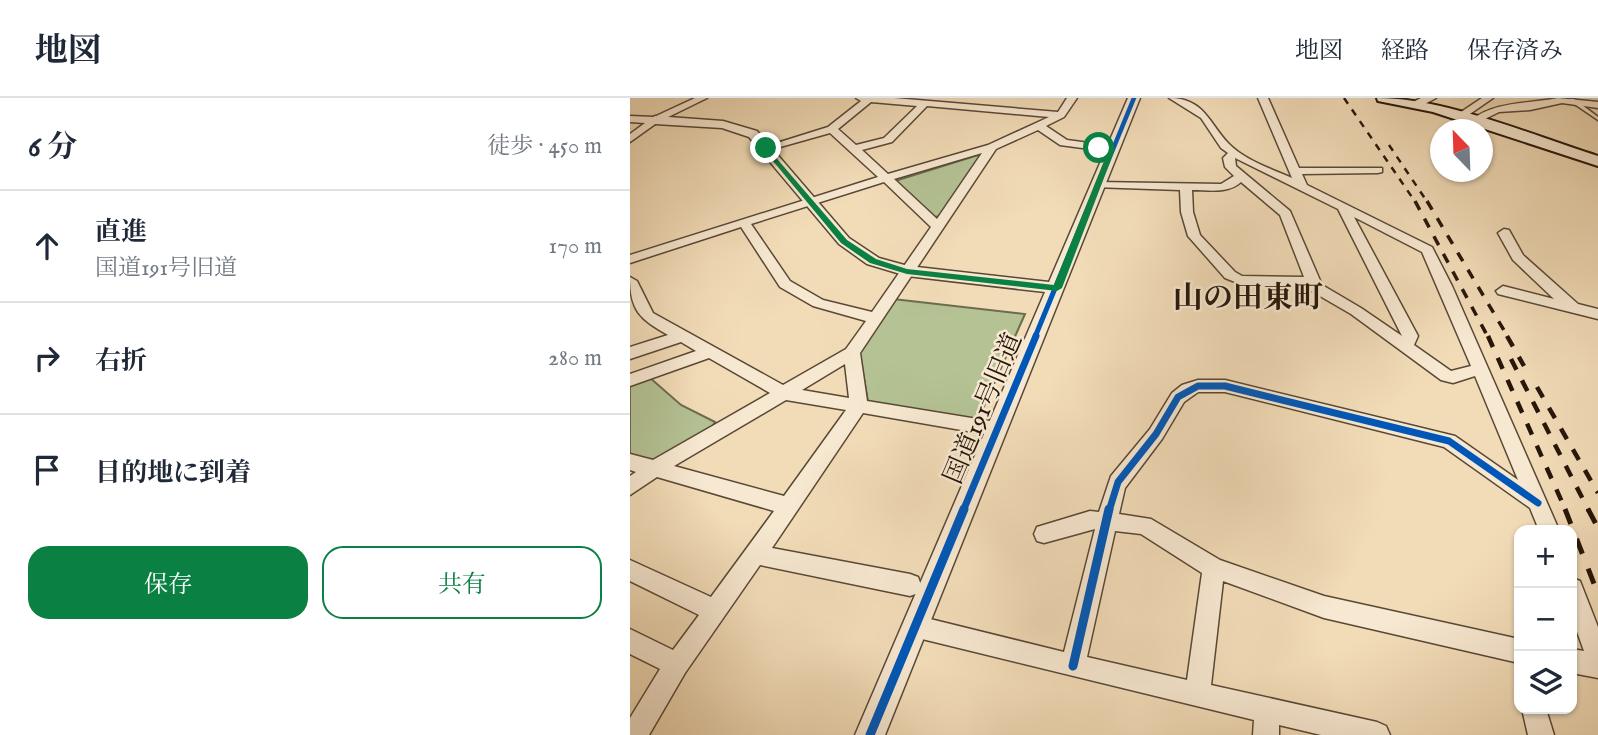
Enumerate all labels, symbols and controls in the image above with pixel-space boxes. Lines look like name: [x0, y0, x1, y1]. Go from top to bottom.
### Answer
text: 地図: [35, 31, 101, 73]
text: 地図: [1295, 36, 1343, 67]
text: 経路: [1381, 36, 1429, 67]
text: 保存済み: [1467, 36, 1563, 67]
north arrow: [1430, 119, 1493, 182]
text: 6 分: [28, 129, 77, 167]
text: 徒歩 · 450 m: [487, 132, 602, 161]
route end: [750, 132, 781, 163]
route start: [1083, 132, 1114, 163]
text: 直進: [95, 216, 147, 249]
icon: ahead: [28, 227, 66, 265]
text: 170 m: [549, 232, 602, 261]
text: 国道191号旧道: [95, 254, 237, 283]
district label: 山の田東町: [1173, 280, 1323, 318]
street label: 国道191号旧道: [937, 328, 1030, 489]
icon: right: [28, 339, 66, 377]
text: 280 m: [548, 344, 602, 373]
text: 右折: [95, 345, 147, 378]
icon: arrive: [28, 451, 66, 489]
text: 目的地に到着: [95, 457, 251, 490]
map controls: [1514, 525, 1577, 714]
button: +: [1514, 525, 1577, 588]
button: 保存: [28, 546, 308, 619]
button: 共有: [322, 546, 602, 619]
button: −: [1514, 588, 1577, 651]
button: layers: [1514, 651, 1577, 714]

